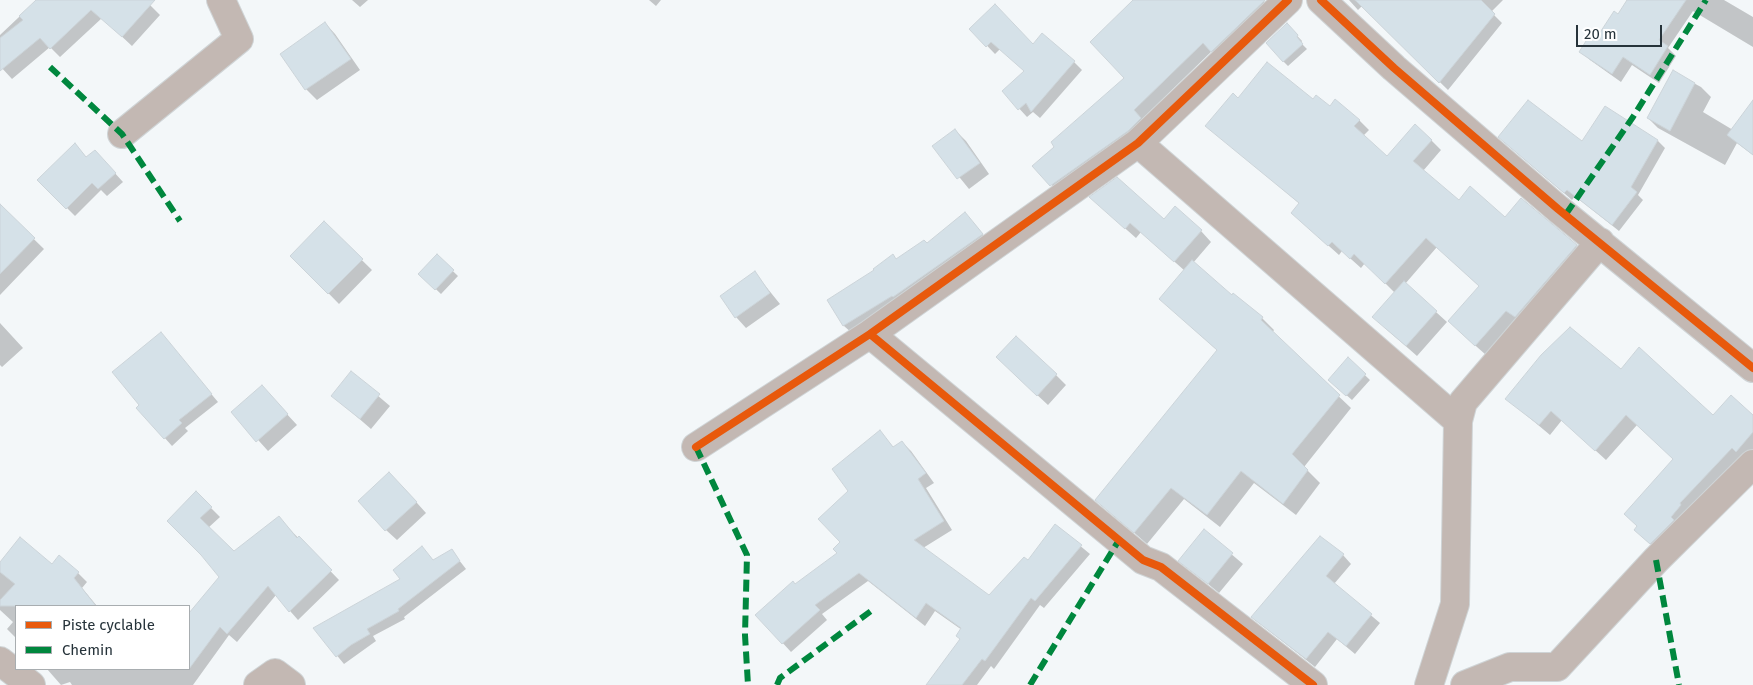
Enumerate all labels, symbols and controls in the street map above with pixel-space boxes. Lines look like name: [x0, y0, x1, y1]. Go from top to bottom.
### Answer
scale bar: [1578, 15, 1664, 47]
text: 20 m: [1584, 25, 1617, 43]
legend: [15, 605, 190, 670]
text: Piste cyclable: [62, 616, 155, 634]
text: Chemin: [62, 641, 113, 659]

